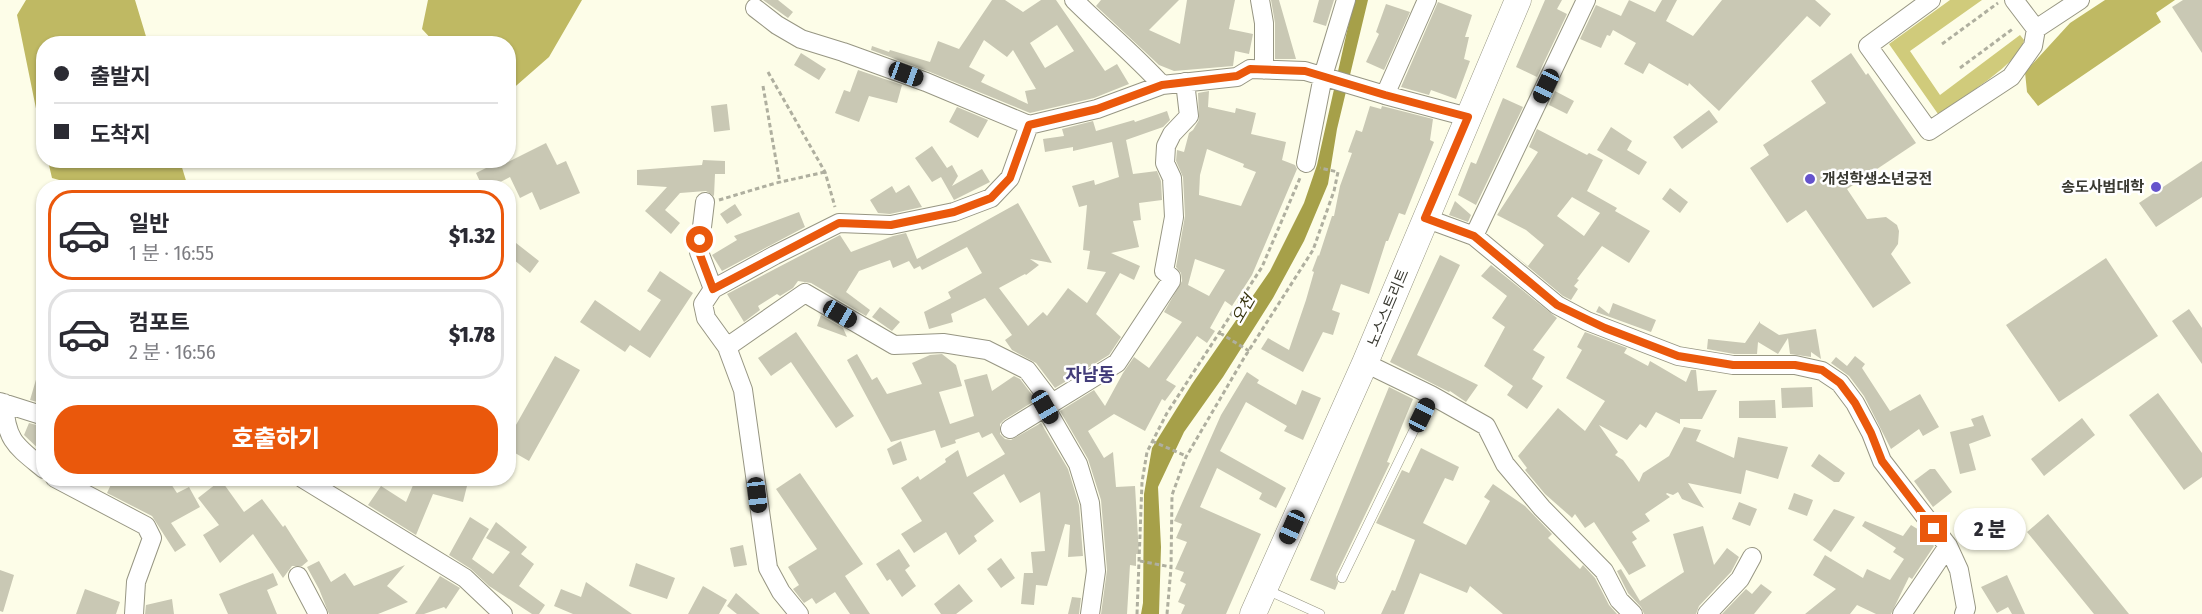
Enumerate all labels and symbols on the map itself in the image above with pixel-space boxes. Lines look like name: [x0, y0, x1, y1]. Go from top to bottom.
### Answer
car: [886, 59, 926, 89]
car: [1530, 66, 1562, 106]
place label: 개성학생소년궁전: [1822, 170, 1932, 188]
marker: 개성학생소년궁전: [1803, 172, 1817, 186]
place label: 송도사범대학: [2061, 178, 2144, 196]
marker: 송도사범대학: [2149, 180, 2163, 194]
route start: [686, 226, 713, 253]
street label: 노스스트리트: [1364, 266, 1413, 350]
water label: 오천: [1227, 290, 1260, 327]
car: [820, 297, 860, 331]
district label: 자남동: [1065, 364, 1115, 386]
car: [1028, 387, 1062, 427]
car: [1406, 395, 1438, 435]
car: [746, 476, 768, 514]
car: [1276, 507, 1308, 547]
callout: 2 분: [1955, 508, 2027, 550]
route end: [1920, 515, 1947, 542]

